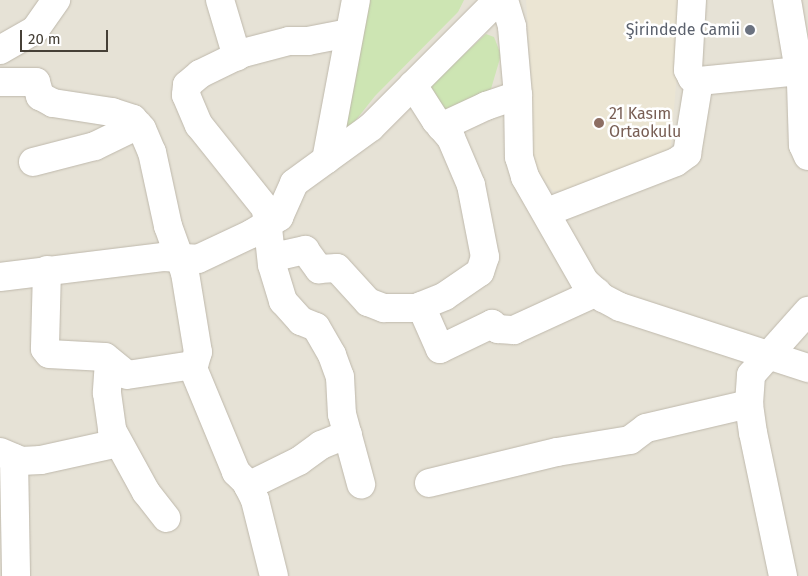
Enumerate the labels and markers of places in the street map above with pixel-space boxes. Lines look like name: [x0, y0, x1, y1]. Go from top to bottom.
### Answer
place label: Şirindede Camii: [626, 20, 740, 40]
marker: Şirindede Camii: [744, 24, 756, 36]
place label: 21 Kasım Ortaokulu: [609, 104, 681, 142]
marker: 21 Kasım Ortaokulu: [593, 117, 605, 129]

